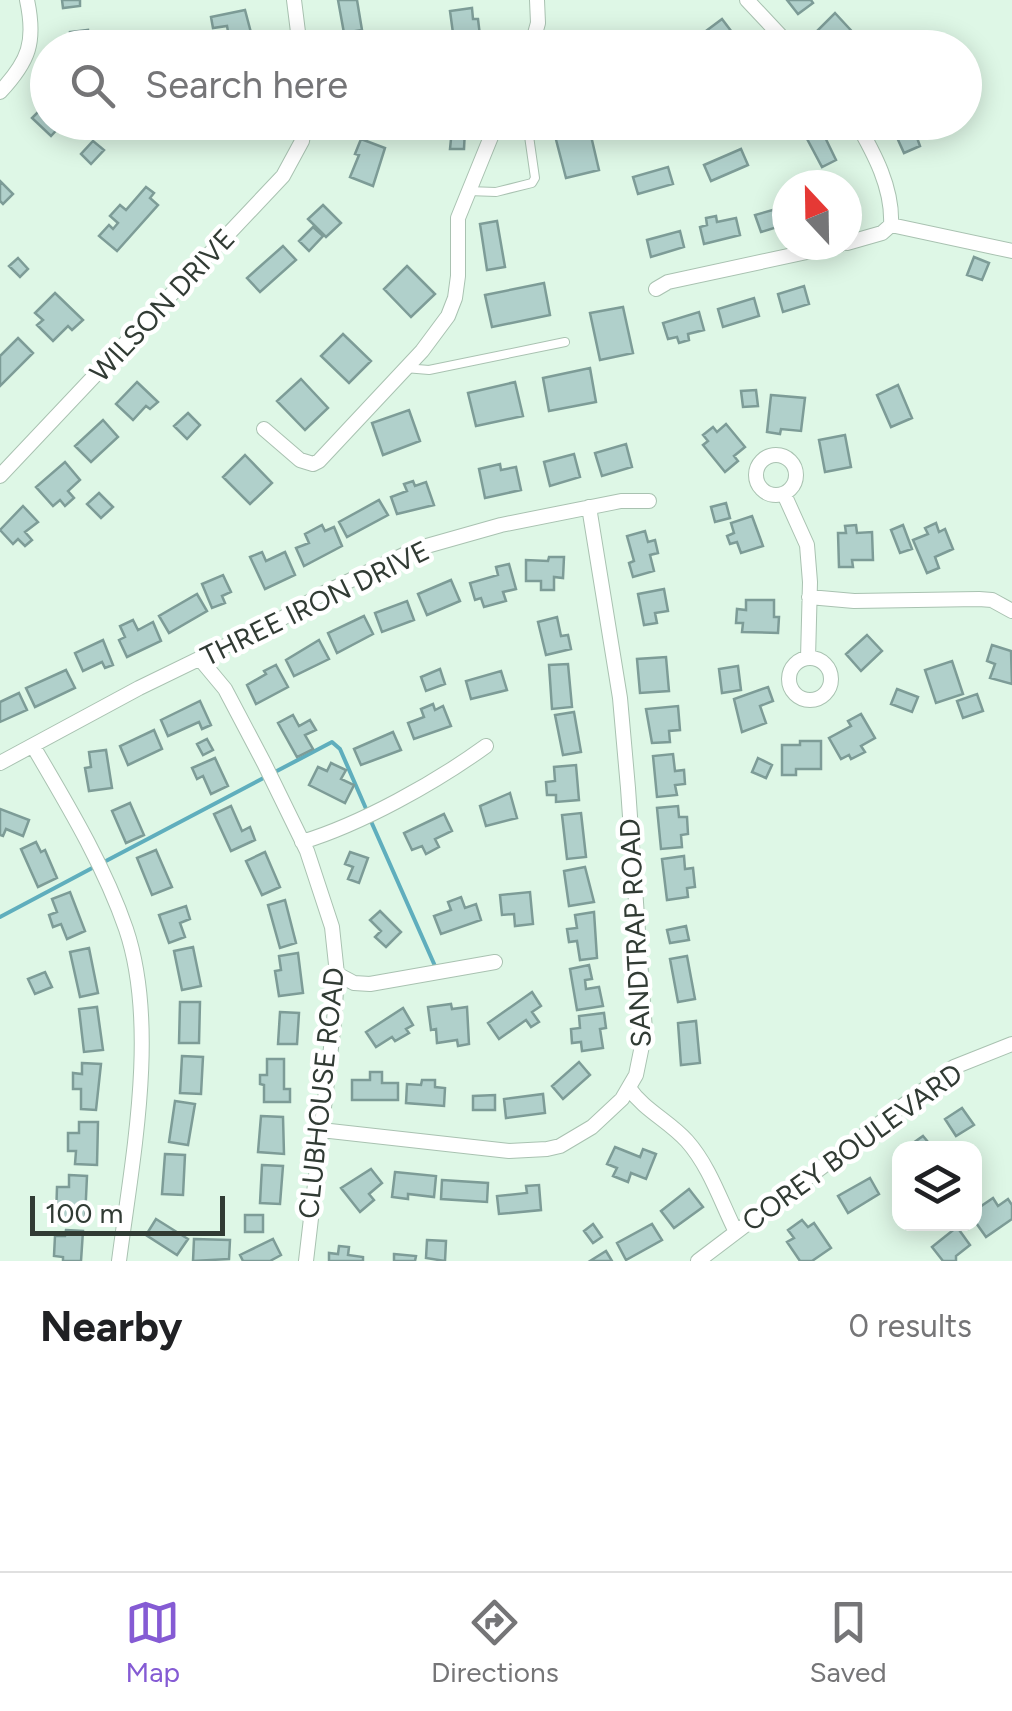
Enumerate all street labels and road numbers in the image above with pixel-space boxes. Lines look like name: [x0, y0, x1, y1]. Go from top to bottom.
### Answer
street label: WILSON DRIVE: [82, 221, 242, 389]
street label: THREE IRON DRIVE: [195, 533, 435, 673]
street label: SANDTRAP ROAD: [612, 818, 658, 1048]
street label: CLUBHOUSE ROAD: [291, 966, 351, 1220]
street label: COREY BOULEVARD: [735, 1056, 969, 1238]

